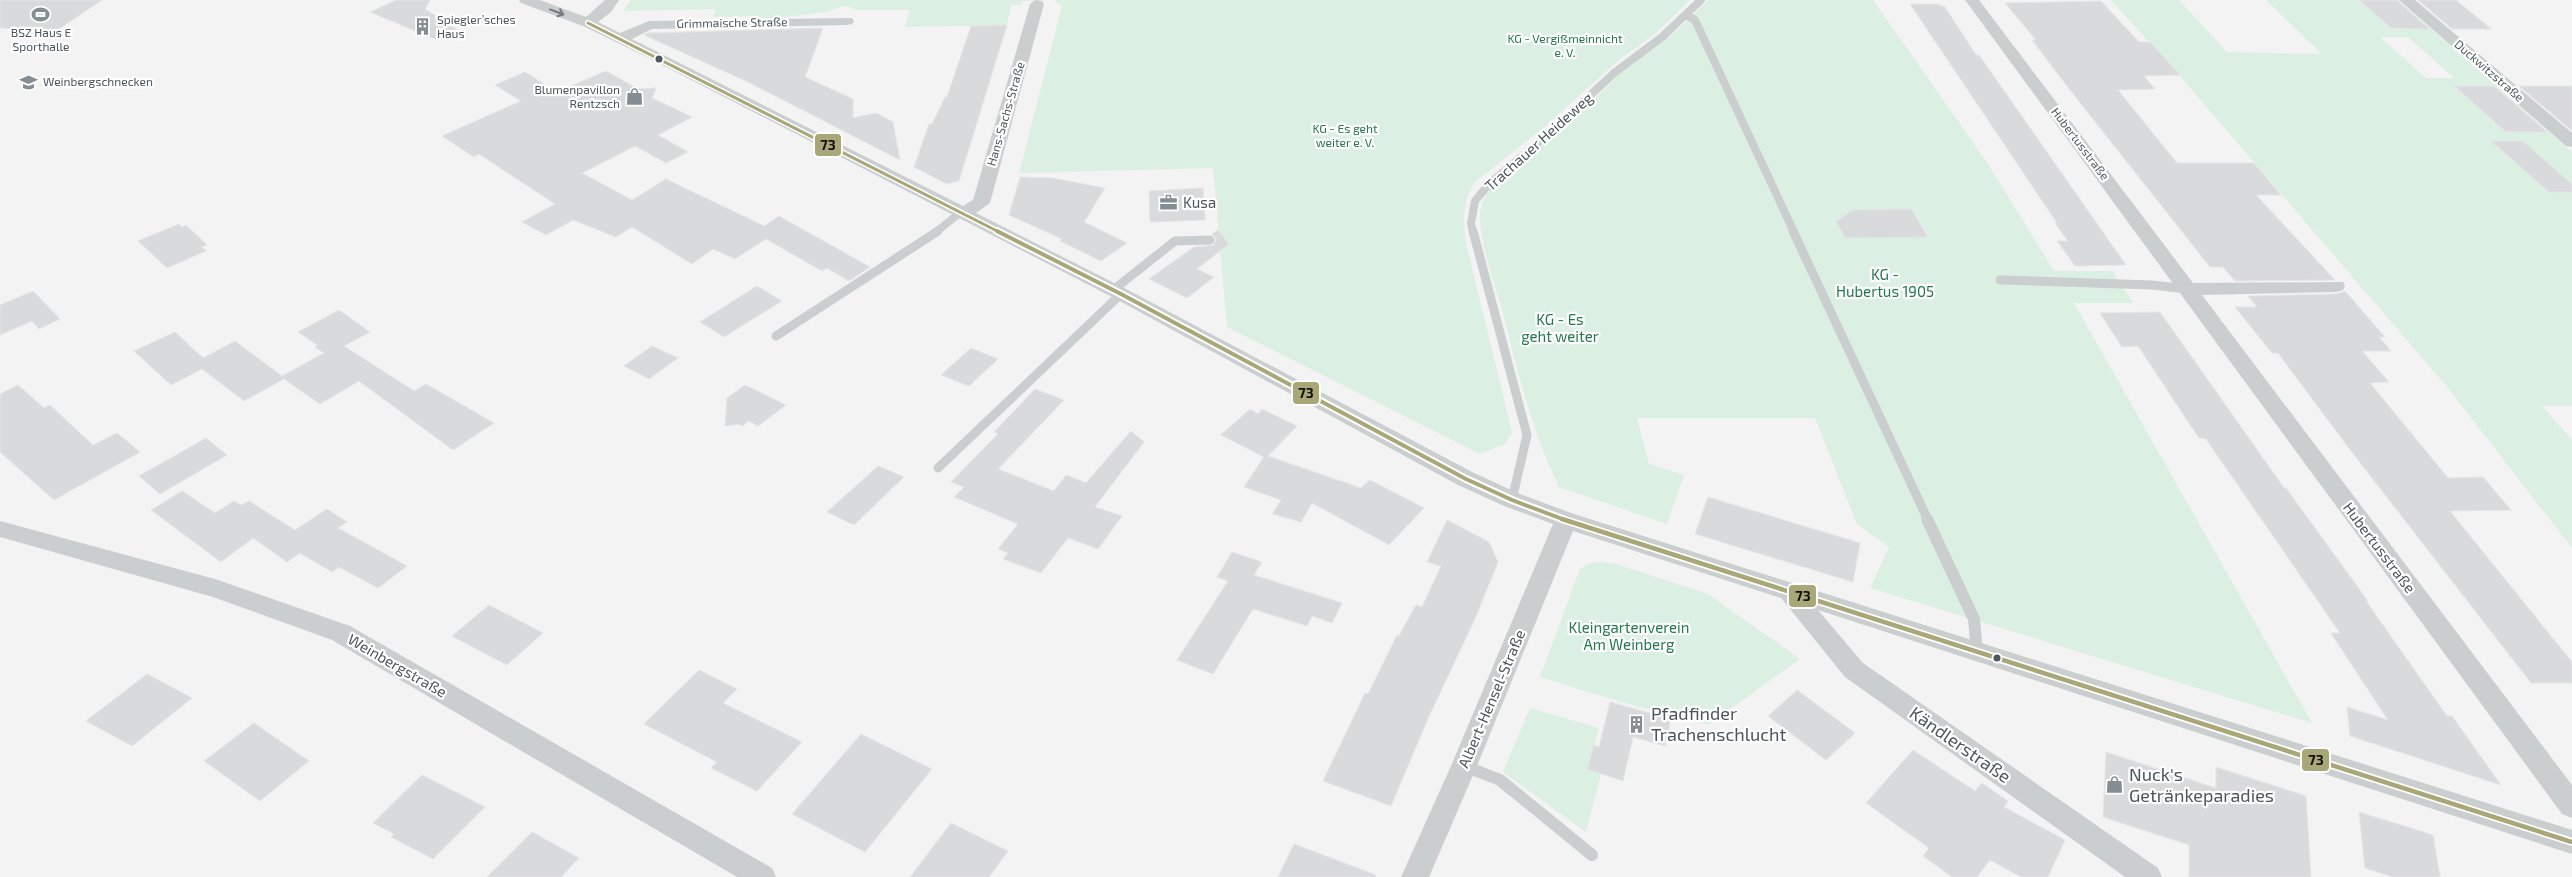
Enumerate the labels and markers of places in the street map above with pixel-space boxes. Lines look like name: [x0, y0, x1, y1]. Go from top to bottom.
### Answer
sports icon: BSZ Haus E Sporthalle: [31, 4, 51, 24]
place label: Spiegler’sches Haus: [437, 12, 516, 40]
building icon: Spiegler’sches Haus: [413, 17, 433, 37]
place label: BSZ Haus E Sporthalle: [11, 25, 72, 53]
unlabelled marker: [654, 54, 664, 64]
school or university icon: Weinbergschnecken: [19, 72, 39, 92]
place label: Weinbergschnecken: [43, 74, 153, 88]
place label: Blumenpavillon Rentzsch: [534, 82, 620, 110]
shop icon: Blumenpavillon Rentzsch: [624, 87, 644, 107]
office icon: Kusa: [1159, 193, 1179, 213]
place label: Kusa: [1183, 193, 1216, 211]
unlabelled marker: [1992, 653, 2002, 663]
place label: Pfadfinder Trachenschlucht: [1651, 702, 1787, 745]
building icon: Pfadfinder Trachenschlucht: [1627, 714, 1647, 734]
place label: Nuck's Getränkeparadies: [2129, 763, 2274, 806]
shop icon: Nuck's Getränkeparadies: [2105, 775, 2125, 795]

